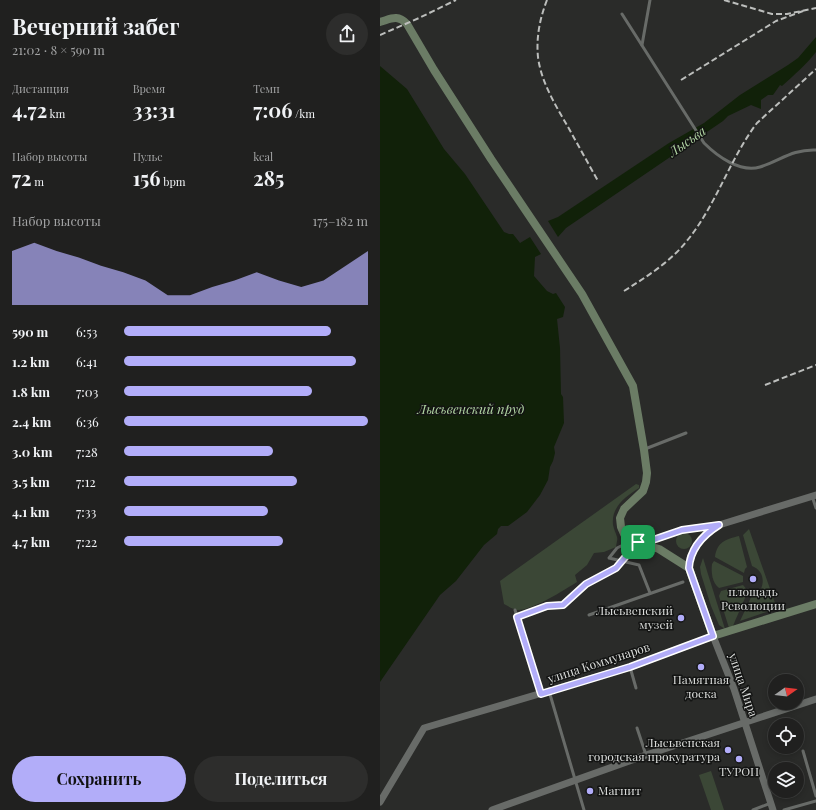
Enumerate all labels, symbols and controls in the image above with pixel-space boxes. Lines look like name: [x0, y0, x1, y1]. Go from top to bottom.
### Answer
text: Вечерний забег: [12, 11, 179, 41]
button: share: [326, 13, 368, 55]
text: 21:02 · 8 × 590 m: [12, 41, 105, 58]
text: Дистанция: [12, 81, 69, 96]
text: Время: [133, 81, 165, 96]
text: Темп: [253, 81, 280, 96]
text: 4.72: [12, 96, 47, 123]
text: 33:31: [133, 96, 175, 123]
text: 7:06: [253, 96, 292, 123]
text: km: [47, 106, 65, 121]
text: /km: [292, 106, 315, 121]
water label: Лысьва: [664, 121, 709, 160]
text: Набор высоты: [12, 149, 87, 164]
text: Пульс: [133, 149, 162, 164]
text: kcal: [253, 149, 273, 164]
text: 72: [12, 164, 32, 191]
text: 156: [133, 164, 161, 191]
text: 285: [253, 164, 284, 191]
text: m: [32, 174, 44, 189]
text: bpm: [161, 174, 186, 189]
text: Набор высоты: [12, 212, 101, 229]
text: 175–182 m: [313, 212, 368, 229]
text: 590 m: [12, 323, 48, 340]
text: 6:53: [76, 323, 97, 340]
text: 1.2 km: [12, 353, 49, 370]
text: 6:41: [76, 353, 97, 370]
text: 1.8 km: [12, 383, 50, 400]
text: 7:03: [76, 383, 98, 400]
water label: Лысьвенский пруд: [417, 400, 524, 417]
text: 2.4 km: [12, 413, 51, 430]
text: 6:36: [76, 413, 99, 430]
text: 3.0 km: [12, 443, 52, 460]
text: 7:28: [76, 443, 98, 460]
text: 3.5 km: [12, 473, 50, 490]
text: 7:12: [76, 473, 96, 490]
text: 4.1 km: [12, 503, 50, 520]
text: 7:33: [76, 503, 96, 520]
pin: [621, 525, 655, 559]
icon: arrive: [627, 531, 649, 553]
text: 4.7 km: [12, 533, 50, 550]
text: 7:22: [76, 533, 97, 550]
marker: площадь Революции: [748, 574, 758, 584]
place label: площадь Революции: [721, 583, 785, 613]
place label: Лысьвенский музей: [595, 602, 673, 632]
marker: Лысьвенский музей: [676, 613, 686, 623]
street label: улица Коммунаров: [545, 638, 652, 686]
street label: улица Мира: [725, 650, 762, 719]
marker: Памятная доска: [696, 662, 706, 672]
place label: Памятная доска: [673, 671, 730, 701]
north arrow: [768, 674, 804, 710]
map controls: [768, 674, 804, 798]
button: locate: [768, 718, 804, 754]
place label: Лысьвенская городская прокуратура: [588, 734, 721, 764]
marker: Лысьвенская городская прокуратура: [723, 745, 733, 755]
marker: ТУРОН: [734, 754, 744, 764]
button: Сохранить: [12, 756, 186, 802]
button: Поделиться: [194, 756, 368, 802]
button: layers: [768, 762, 804, 798]
place label: ТУРОН: [719, 763, 759, 779]
place label: Магнит: [598, 782, 642, 798]
marker: Магнит: [585, 786, 595, 796]

